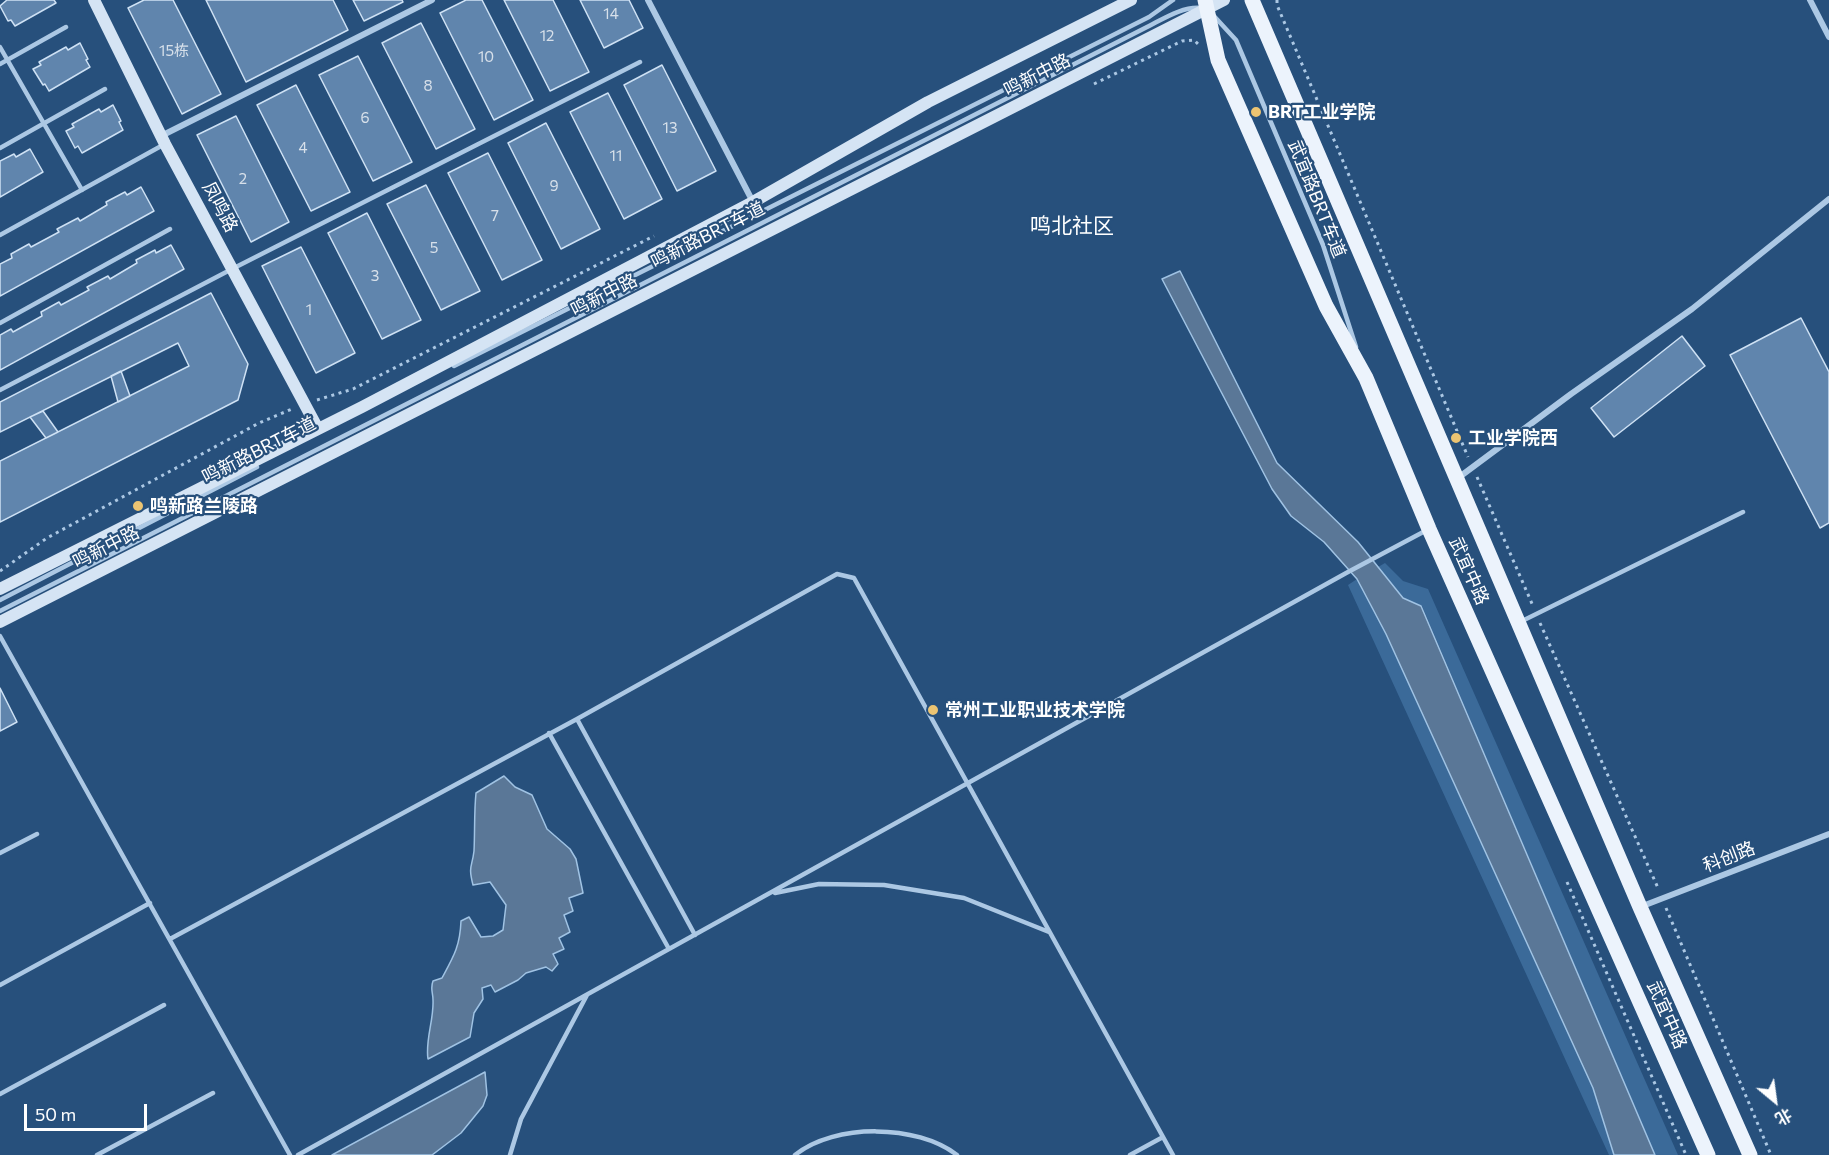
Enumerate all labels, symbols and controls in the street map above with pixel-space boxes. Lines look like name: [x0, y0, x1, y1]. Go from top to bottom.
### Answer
house number: 14: [603, 5, 619, 23]
house number: 12: [540, 27, 554, 45]
house number: 15栋: [159, 42, 189, 60]
house number: 10: [478, 48, 494, 66]
street label: 鸣新中路: [1000, 49, 1074, 101]
house number: 8: [423, 77, 433, 95]
place label: BRT工业学院: [1268, 101, 1376, 123]
marker: BRT工业学院: [1249, 105, 1263, 119]
house number: 6: [360, 109, 370, 127]
house number: 13: [663, 119, 677, 137]
street label: 武宜路BRT车道: [1284, 137, 1350, 261]
house number: 4: [299, 139, 307, 157]
house number: 11: [610, 147, 622, 165]
house number: 2: [239, 170, 247, 188]
house number: 9: [549, 177, 559, 195]
street label: 凤鸣路: [198, 178, 242, 236]
street label: 鸣新路BRT车道: [647, 197, 769, 273]
house number: 7: [491, 207, 499, 225]
district label: 鸣北社区: [1030, 213, 1114, 239]
house number: 5: [430, 239, 438, 257]
house number: 3: [371, 267, 379, 285]
street label: 鸣新中路: [567, 269, 641, 321]
house number: 1: [306, 301, 312, 319]
street label: 鸣新路BRT车道: [198, 412, 320, 488]
place label: 工业学院西: [1468, 427, 1558, 449]
marker: 工业学院西: [1449, 431, 1463, 445]
place label: 鸣新路兰陵路: [150, 495, 258, 517]
marker: 鸣新路兰陵路: [131, 499, 145, 513]
street label: 鸣新中路: [69, 521, 143, 573]
street label: 武宜中路: [1444, 534, 1494, 608]
place label: 常州工业职业技术学院: [945, 699, 1125, 721]
marker: 常州工业职业技术学院: [926, 703, 940, 717]
street label: 科创路: [1700, 837, 1758, 877]
street label: 武宜中路: [1642, 978, 1692, 1052]
north arrow: [1745, 1071, 1805, 1131]
scale bar: [27, 1092, 150, 1130]
text: 50 m: [35, 1103, 76, 1125]
text: 北: [1772, 1105, 1796, 1129]

